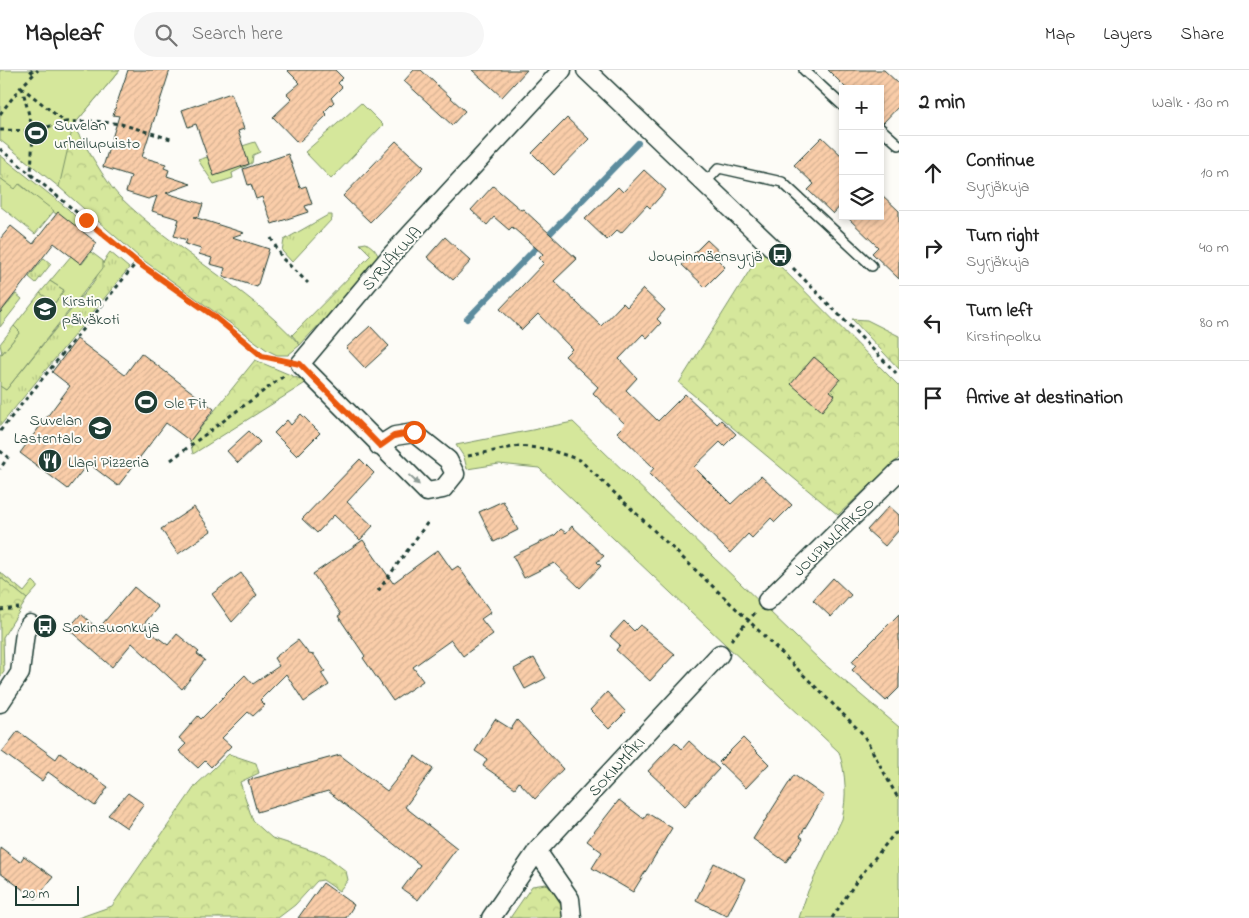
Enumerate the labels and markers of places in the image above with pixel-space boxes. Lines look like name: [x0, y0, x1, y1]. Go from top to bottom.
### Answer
place label: Suvelan urheilupuisto: [54, 114, 140, 156]
sports icon: Suvelan urheilupuisto: [23, 120, 49, 146]
bus stop icon: Joupinmäensyrjä: [767, 242, 793, 268]
place label: Joupinmäensyrjä: [648, 245, 762, 269]
place label: Kirstin päiväkoti: [62, 290, 120, 332]
school or university icon: Kirstin päiväkoti: [32, 296, 58, 322]
sports icon: Ole Fit: [133, 389, 159, 415]
place label: Ole Fit: [164, 392, 208, 416]
place label: Suvelan Lastentalo: [14, 409, 82, 451]
school or university icon: Suvelan Lastentalo: [87, 415, 113, 441]
restaurant icon: Llapi Pizzeria: [37, 448, 63, 474]
place label: Llapi Pizzeria: [68, 451, 149, 475]
bus stop icon: Sokinsuonkuja: [32, 613, 58, 639]
place label: Sokinsuonkuja: [62, 616, 159, 640]

